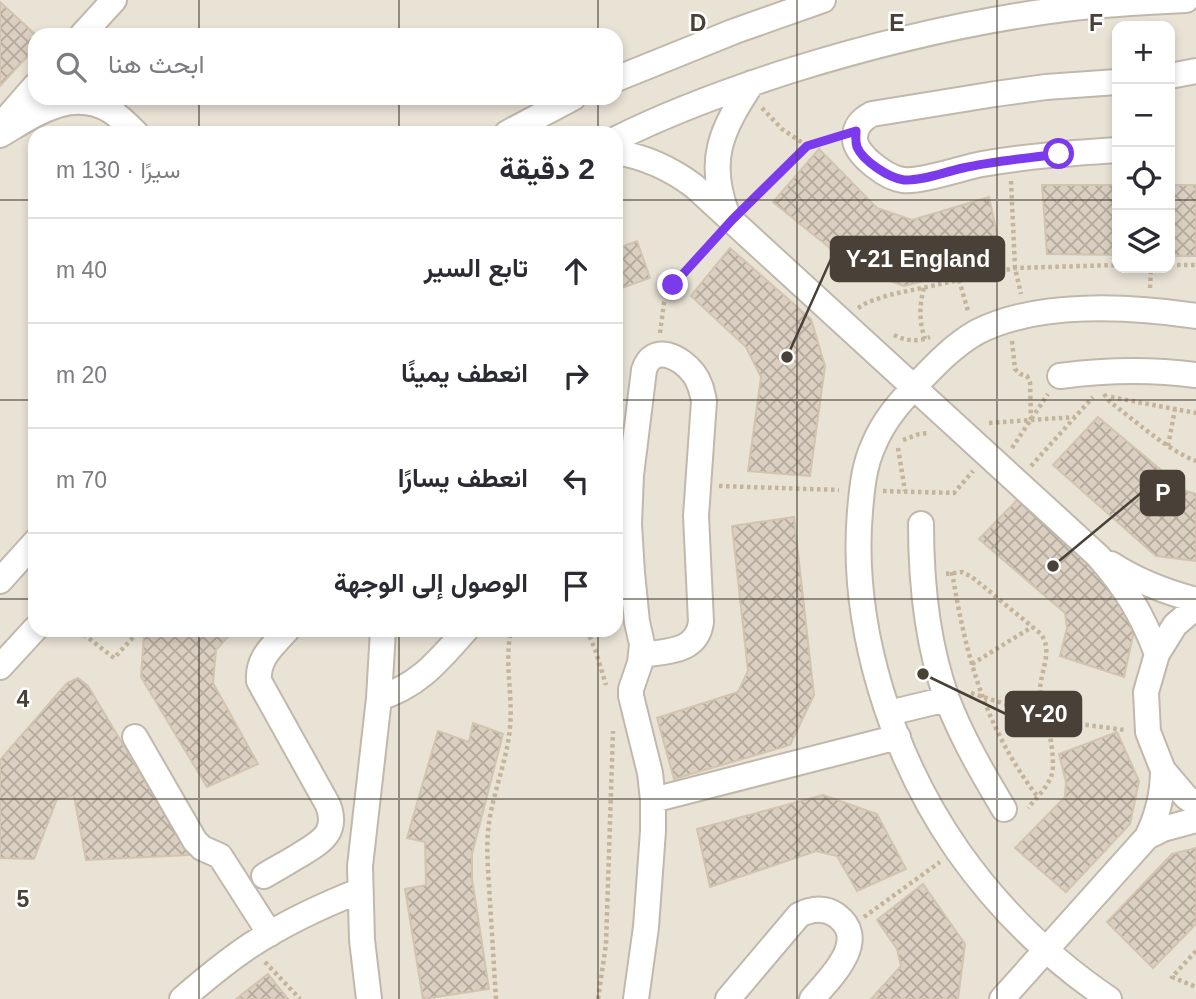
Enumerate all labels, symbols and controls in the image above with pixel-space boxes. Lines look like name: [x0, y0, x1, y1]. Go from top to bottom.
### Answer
text: D: [690, 10, 706, 36]
text: E: [889, 10, 905, 36]
text: F: [1089, 10, 1103, 36]
map controls: [1112, 21, 1175, 273]
button: +: [1112, 21, 1175, 84]
search box: [28, 28, 623, 105]
icon: search: [52, 48, 90, 86]
text: ابحث هنا: [108, 49, 204, 79]
button: −: [1112, 84, 1175, 147]
route start: [1043, 138, 1074, 169]
button: locate: [1112, 147, 1175, 210]
text: 2 دقيقة: [499, 152, 595, 185]
text: سيرًا · 130 m: [56, 157, 180, 183]
button: layers: [1112, 210, 1175, 273]
callout: Y-21 England: [831, 237, 1004, 281]
text: Y-21 England: [846, 246, 990, 272]
icon: ahead: [557, 252, 595, 290]
text: تابع السير: [424, 253, 528, 283]
text: 40 m: [56, 257, 107, 283]
route end: [657, 269, 688, 300]
icon: right: [557, 357, 595, 395]
text: انعطف يمينًا: [401, 358, 528, 388]
text: 20 m: [56, 362, 107, 388]
icon: left: [557, 462, 595, 500]
text: انعطف يسارًا: [398, 463, 528, 493]
text: 70 m: [56, 467, 107, 493]
callout: P: [1141, 471, 1184, 515]
text: P: [1155, 480, 1171, 506]
icon: arrive: [557, 567, 595, 605]
text: الوصول إلى الوجهة: [334, 568, 528, 598]
text: 4: [17, 686, 30, 712]
callout: Y-20: [1006, 692, 1081, 736]
text: Y-20: [1020, 701, 1068, 727]
text: 5: [17, 886, 30, 912]

